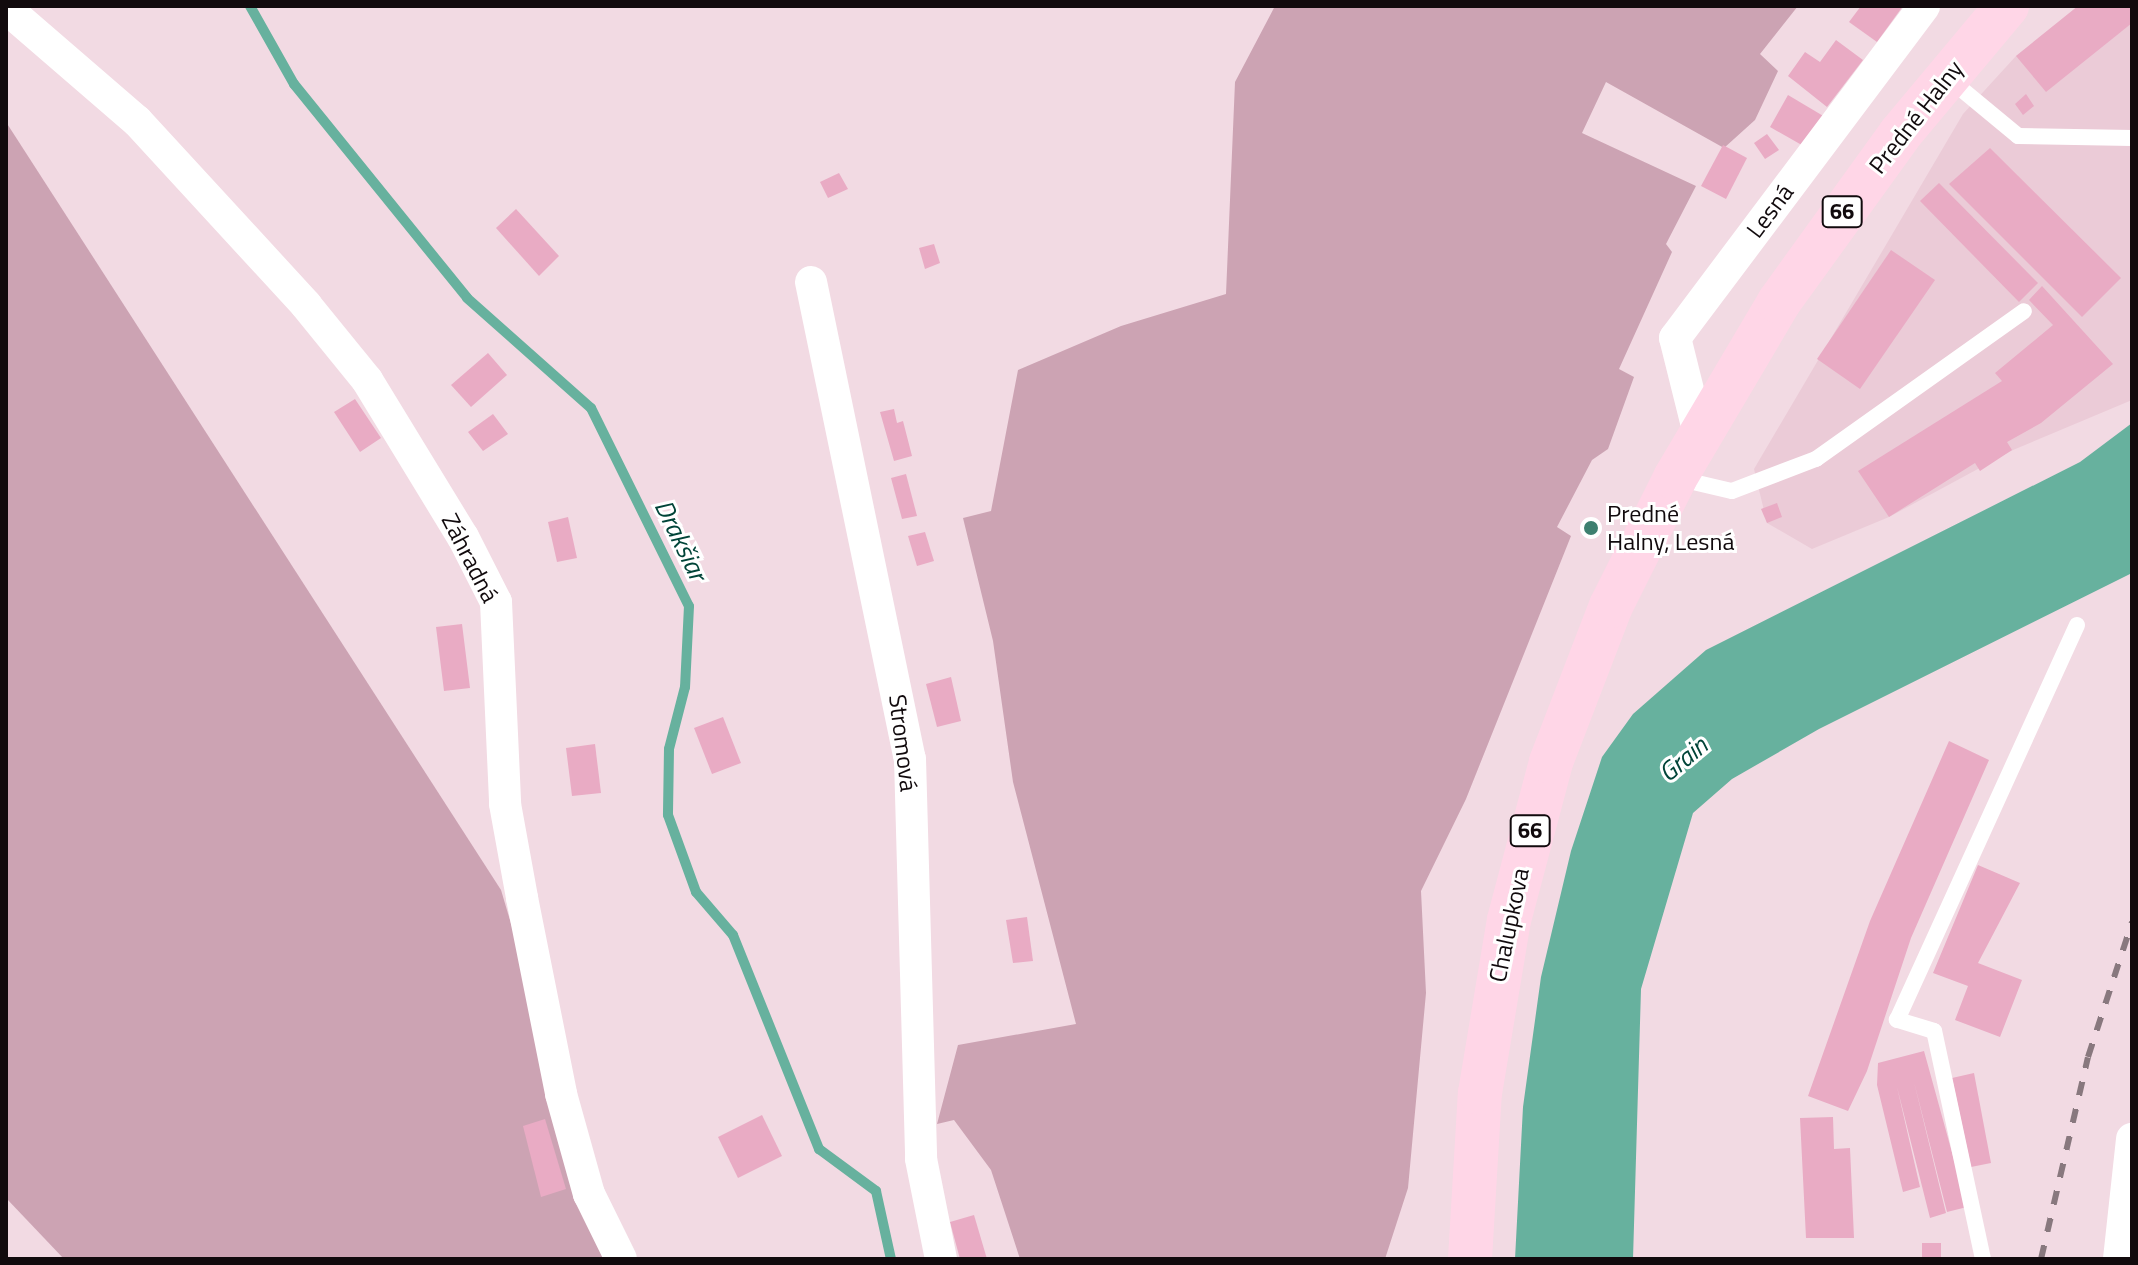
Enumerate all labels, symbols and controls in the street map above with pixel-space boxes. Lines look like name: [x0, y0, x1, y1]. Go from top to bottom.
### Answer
street label: Predné Halny: [1863, 55, 1969, 179]
street label: Lesná: [1741, 179, 1799, 243]
road number: 66: [1820, 194, 1864, 230]
water label: Drakšiar: [648, 495, 714, 585]
place label: Predné Halny, Lesná: [1607, 500, 1734, 556]
street label: Záhradná: [435, 509, 505, 607]
marker: Predné Halny, Lesná: [1582, 519, 1600, 537]
street label: Stromová: [883, 693, 923, 793]
water label: Grain: [1652, 730, 1714, 788]
road number: 66: [1508, 813, 1552, 849]
street label: Chalupkova: [1483, 865, 1535, 985]

